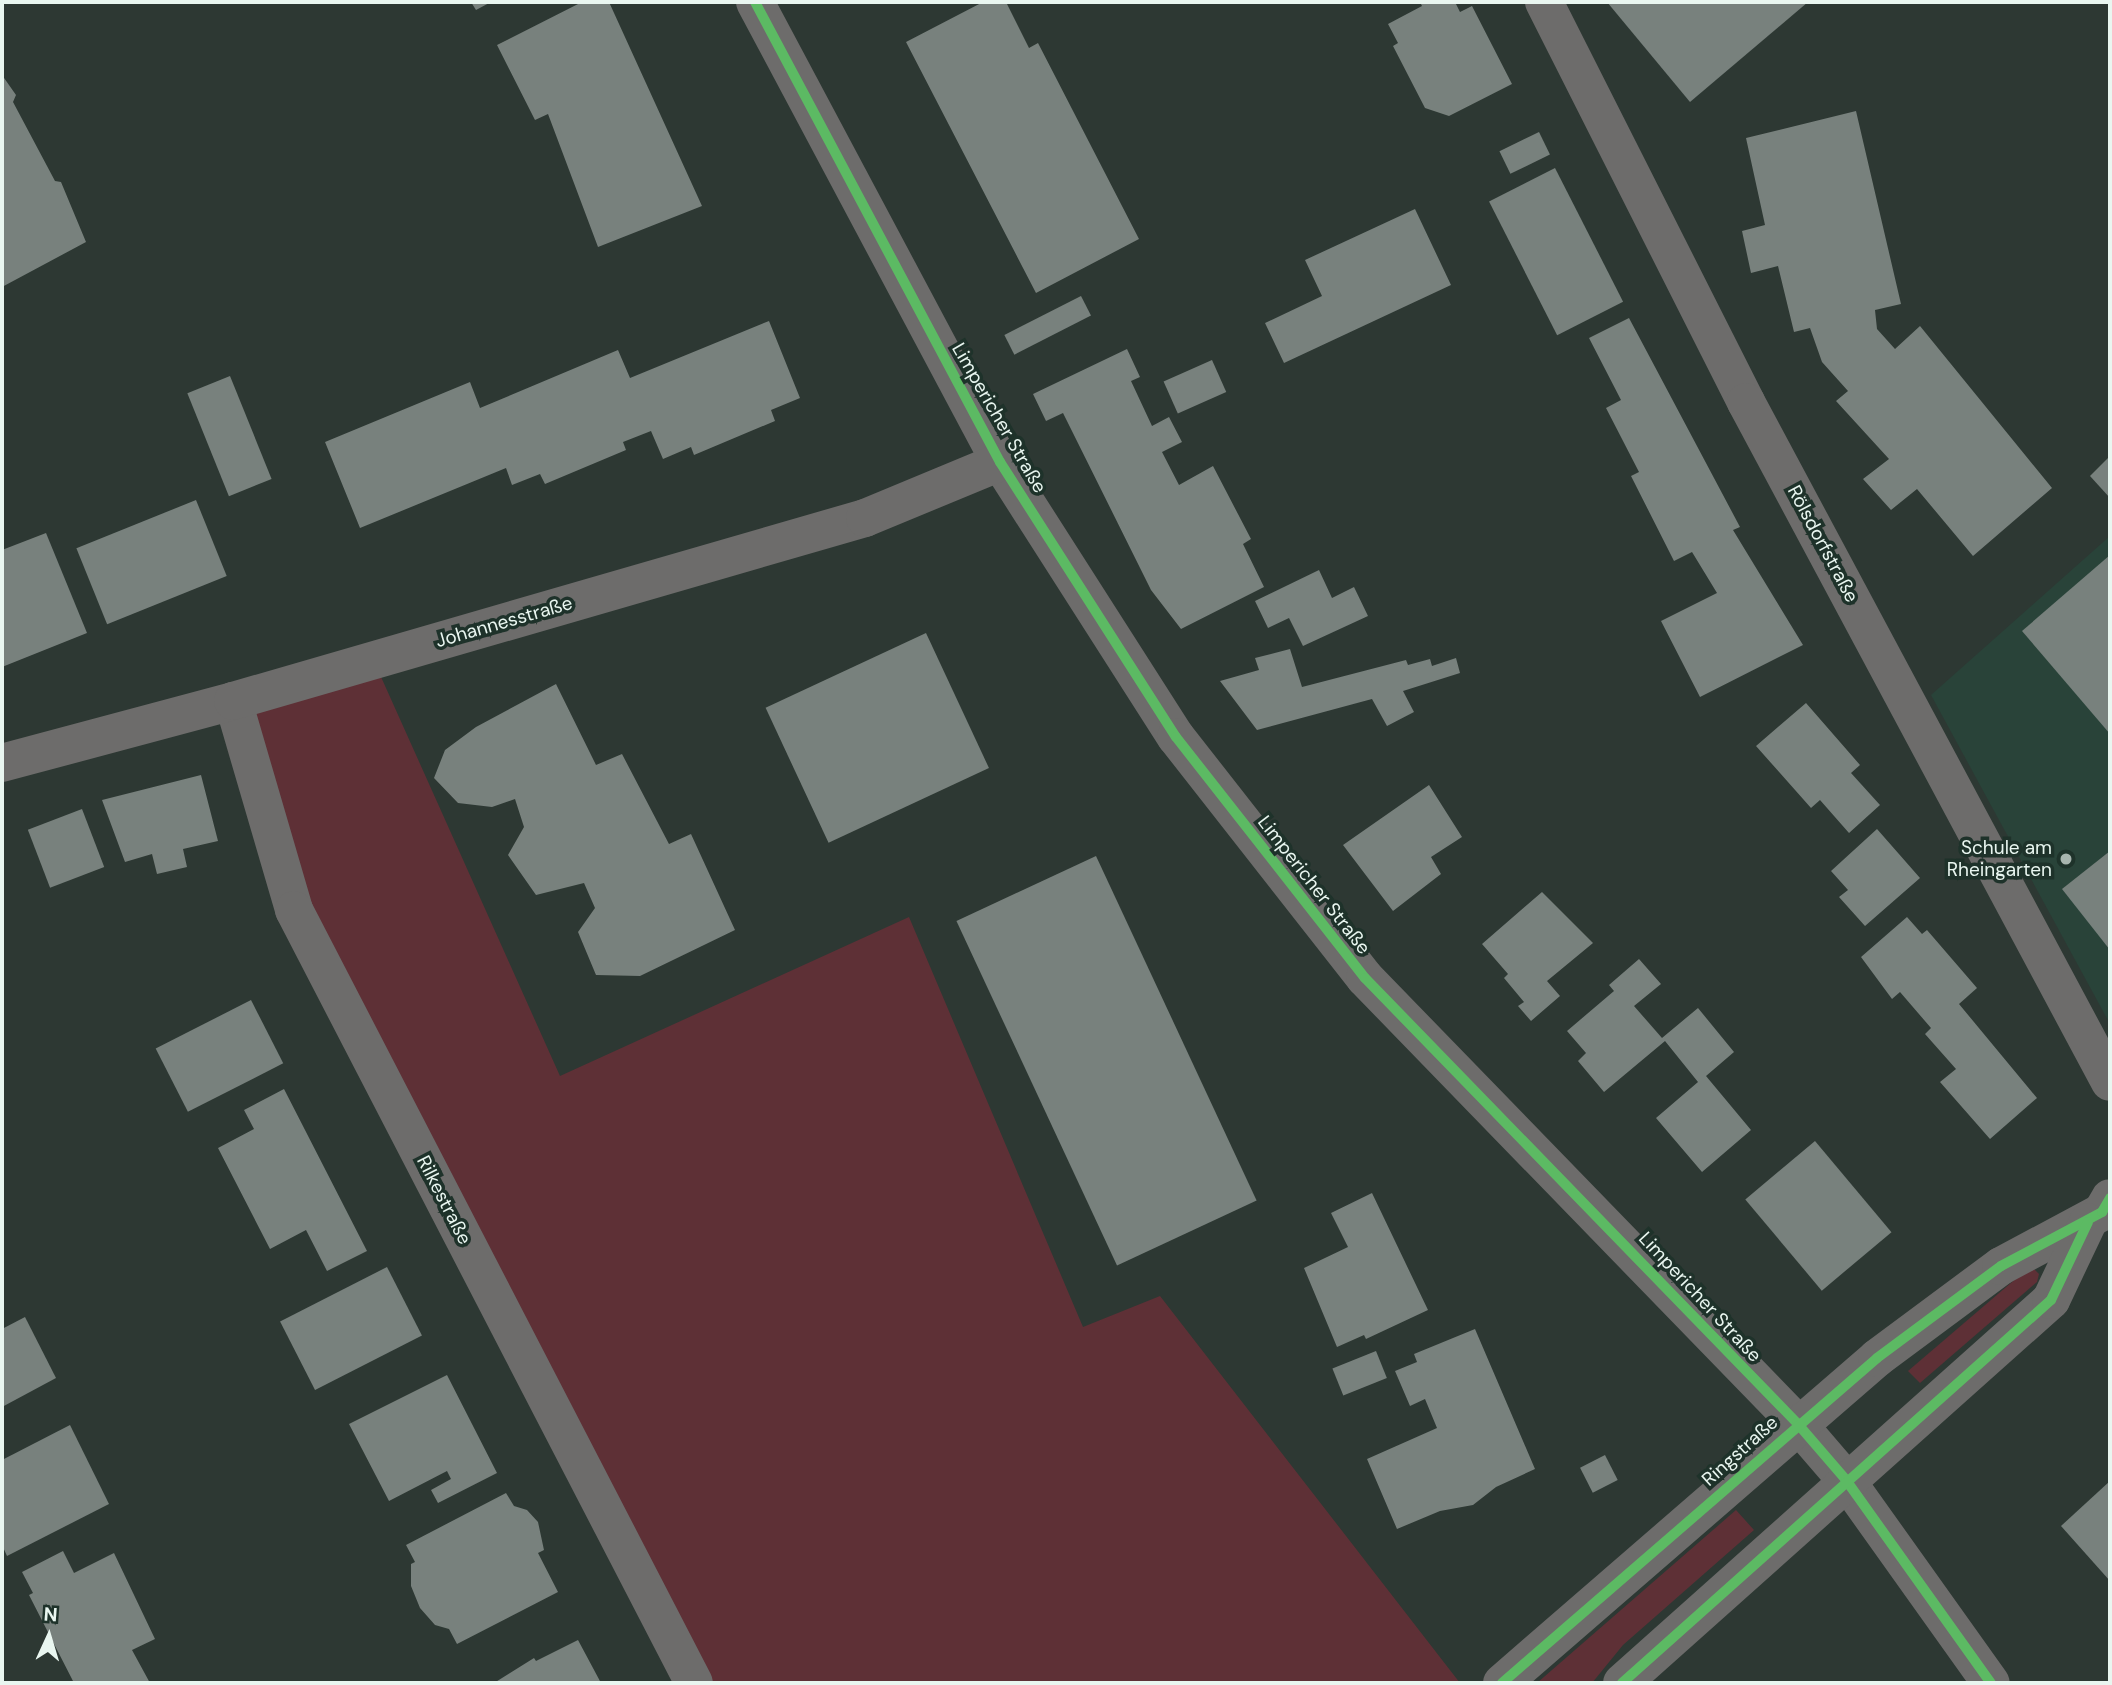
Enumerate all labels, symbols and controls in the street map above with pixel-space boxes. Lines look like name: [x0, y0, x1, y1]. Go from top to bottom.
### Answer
street label: Limpericher Straße: [947, 339, 1051, 497]
street label: Rölsdorfstraße: [1783, 482, 1863, 606]
street label: Johannesstraße: [433, 592, 575, 652]
street label: Limpericher Straße: [1253, 811, 1375, 959]
place label: Schule am Rheingarten: [1947, 837, 2052, 881]
marker: Schule am Rheingarten: [2058, 851, 2074, 867]
street label: Rilkestraße: [412, 1152, 476, 1248]
street label: Limpericher Straße: [1634, 1227, 1766, 1367]
street label: Ringstraße: [1697, 1411, 1783, 1491]
north arrow: [14, 1601, 84, 1671]
text: N: [43, 1602, 58, 1628]

